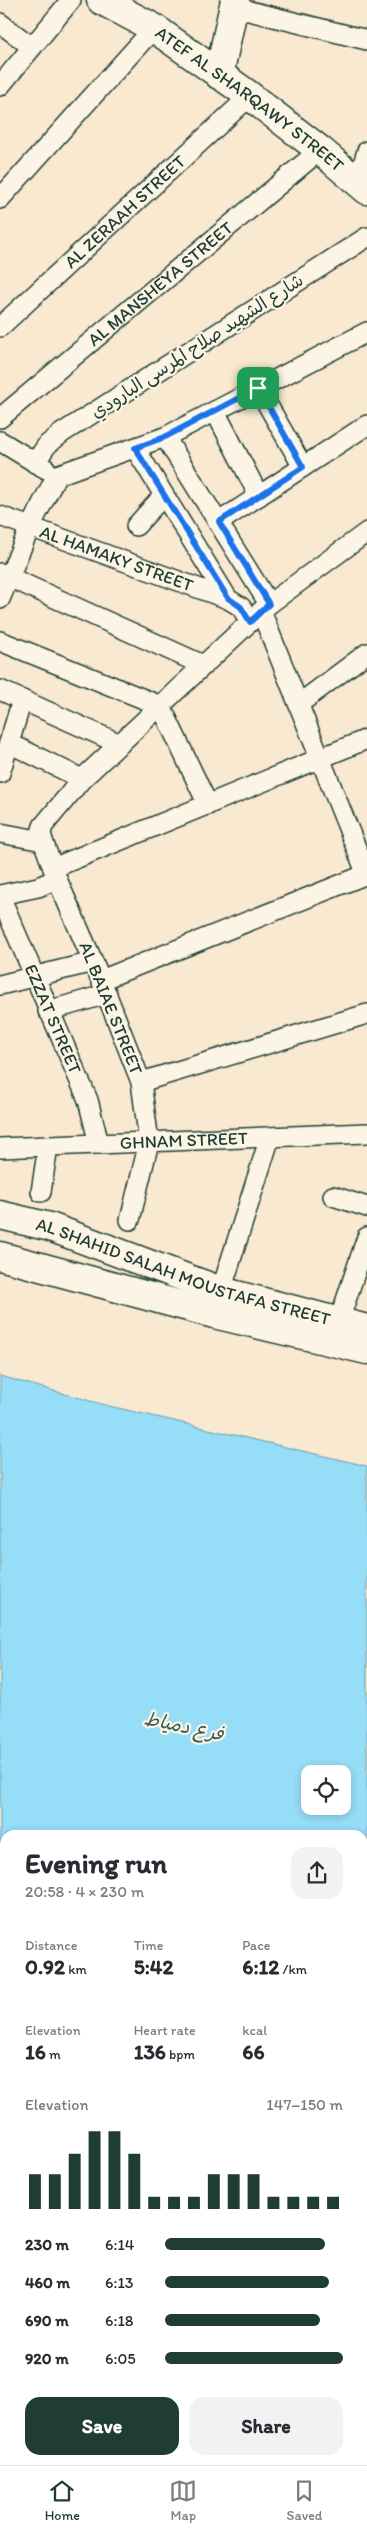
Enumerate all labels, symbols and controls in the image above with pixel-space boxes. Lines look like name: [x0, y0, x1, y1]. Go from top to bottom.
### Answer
street label: ATEF AL SHARQAWY STREET: [151, 21, 348, 176]
street label: AL ZERAAH STREET: [60, 150, 190, 273]
street label: AL MANSHEYA STREET: [83, 217, 237, 351]
street label: شارع الشهيد صلاح المرسى البارودي: [87, 269, 309, 425]
pin: [237, 367, 279, 409]
icon: arrive: [244, 374, 272, 402]
street label: AL HAMAKY STREET: [37, 520, 196, 596]
street label: AL BAIAE STREET: [74, 938, 148, 1078]
street label: EZZAT STREET: [20, 961, 86, 1077]
street label: GHNAM STREET: [119, 1127, 248, 1154]
street label: AL SHAHID SALAH MOUSTAFA STREET: [34, 1213, 333, 1330]
water label: فرع دمياط: [142, 1706, 227, 1748]
map controls: [301, 1765, 351, 1815]
button: locate: [301, 1765, 351, 1815]
text: Evening run: [25, 1846, 167, 1880]
button: share: [291, 1847, 343, 1899]
text: 20:58 · 4 × 230 m: [25, 1882, 144, 1901]
text: Distance: [25, 1937, 77, 1954]
text: Time: [134, 1937, 164, 1954]
text: Pace: [242, 1937, 270, 1954]
text: 0.92: [25, 1954, 65, 1979]
text: 5:42: [134, 1954, 174, 1979]
text: 6:12: [242, 1954, 279, 1979]
text: km: [65, 1961, 87, 1978]
text: /km: [279, 1961, 307, 1978]
text: Elevation: [25, 2022, 81, 2039]
text: Heart rate: [134, 2022, 196, 2039]
text: kcal: [242, 2022, 267, 2039]
text: 16: [25, 2039, 46, 2064]
text: 136: [134, 2039, 166, 2064]
text: 66: [242, 2039, 265, 2064]
text: m: [46, 2046, 61, 2063]
text: bpm: [166, 2046, 195, 2063]
text: Elevation: [25, 2095, 89, 2114]
text: 147–150 m: [266, 2095, 343, 2114]
text: 230 m: [25, 2235, 69, 2254]
text: 6:14: [105, 2235, 134, 2254]
text: 460 m: [25, 2273, 70, 2292]
text: 6:13: [105, 2273, 134, 2292]
text: 690 m: [25, 2311, 69, 2330]
text: 6:18: [105, 2311, 134, 2330]
text: 920 m: [25, 2349, 69, 2368]
text: 6:05: [105, 2349, 136, 2368]
button: Save: [25, 2397, 179, 2455]
button: Share: [189, 2397, 343, 2455]
tab: Home: [45, 2477, 80, 2524]
tab: Map: [169, 2477, 197, 2524]
tab: Saved: [287, 2477, 322, 2524]

